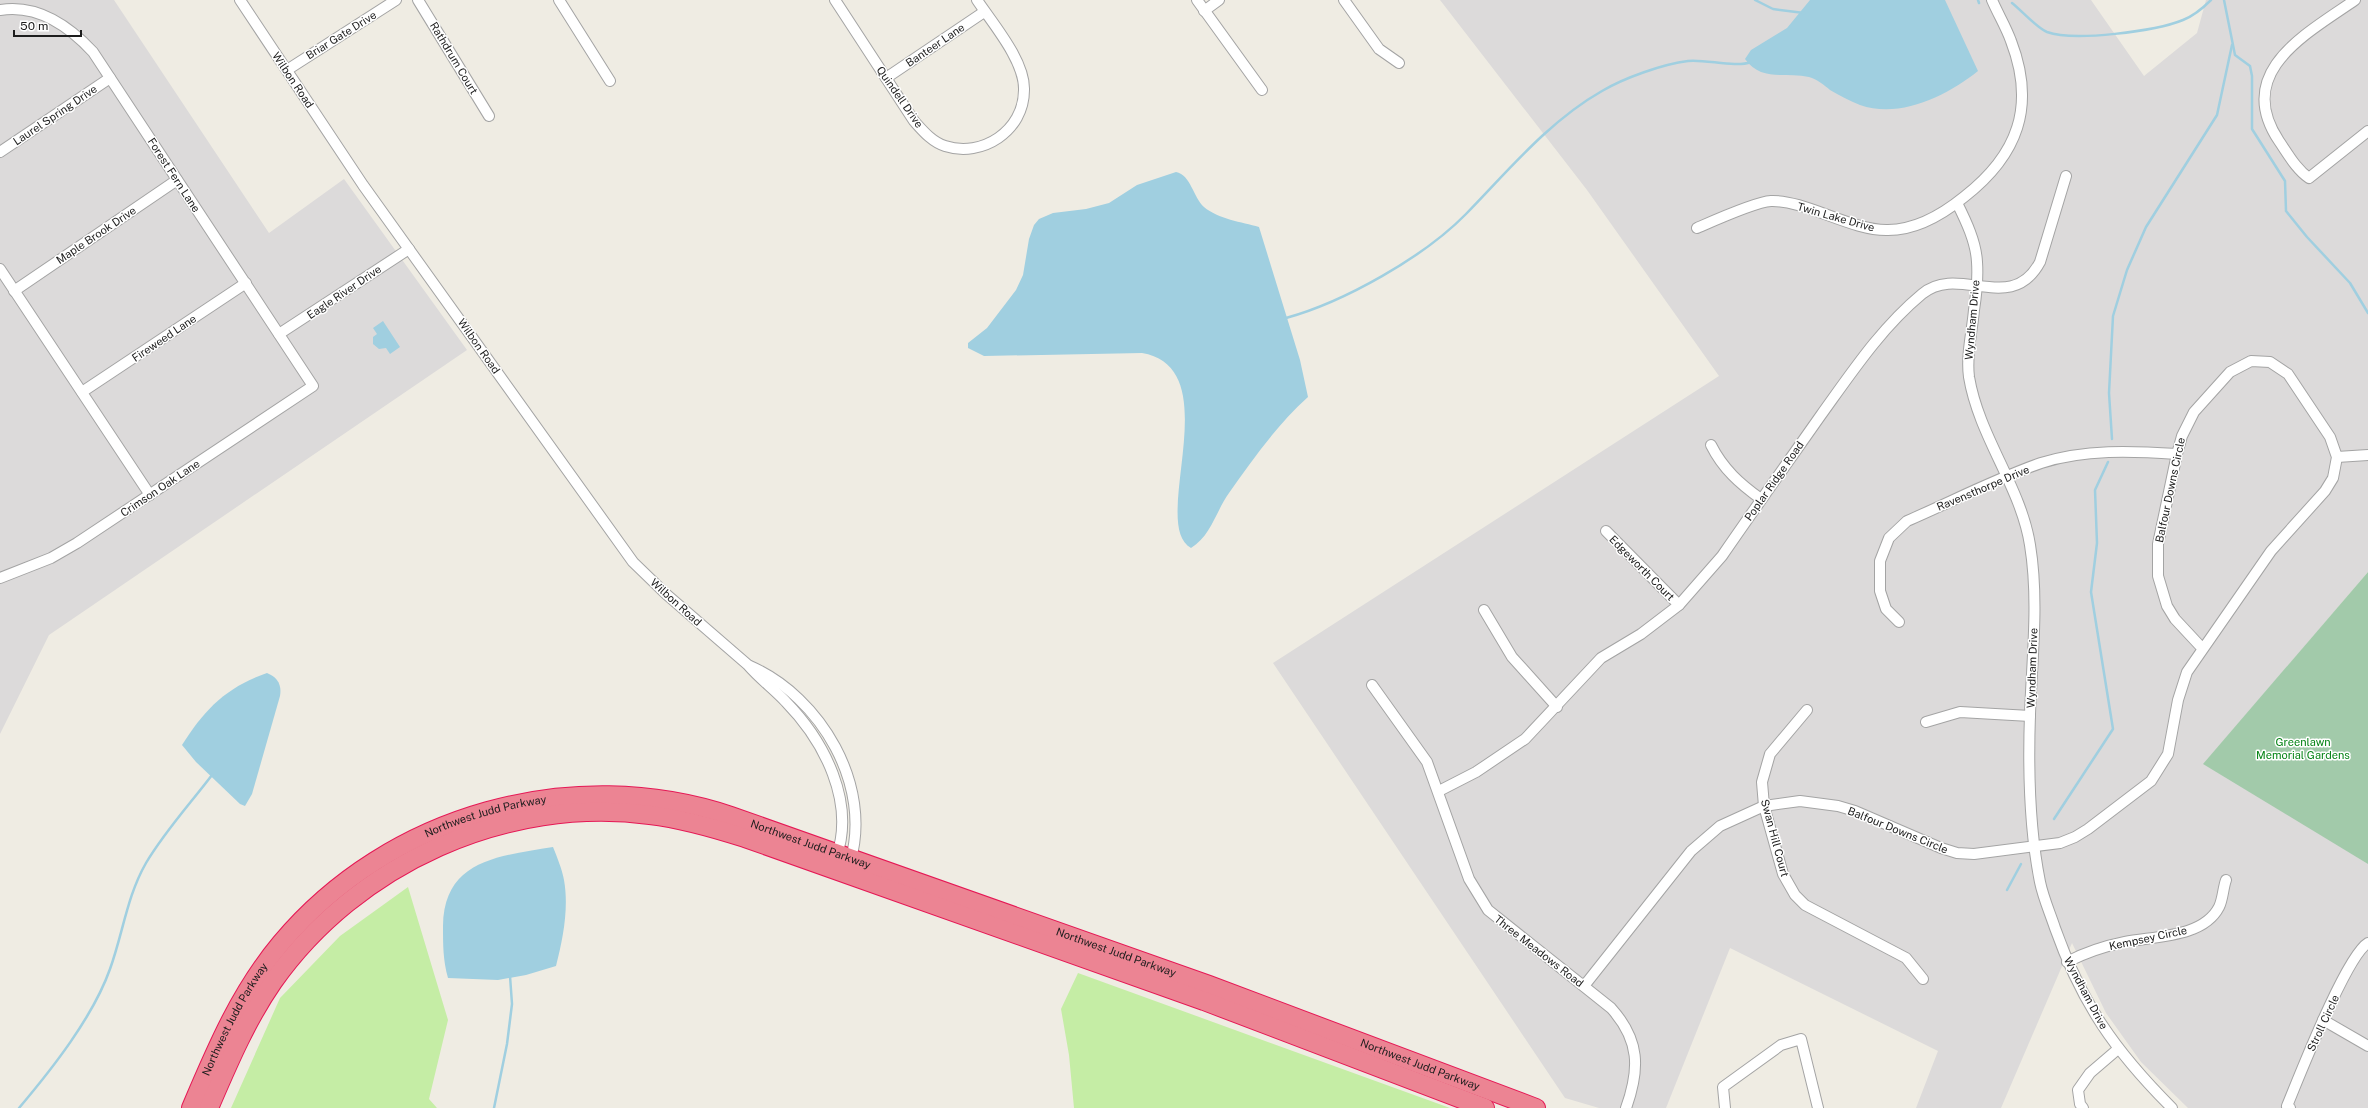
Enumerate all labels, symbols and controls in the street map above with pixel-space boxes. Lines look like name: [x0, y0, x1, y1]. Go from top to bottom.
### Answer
street label: Briar Gate Drive: [304, 9, 378, 61]
scale bar: [14, 12, 81, 38]
text: 50 m: [20, 19, 48, 33]
street label: Rathdrum Court: [428, 20, 480, 96]
street label: Banteer Lane: [903, 21, 967, 69]
street label: Wilbon Road: [270, 50, 316, 110]
street label: Quindell Drive: [874, 64, 926, 130]
street label: Laurel Spring Drive: [11, 83, 99, 147]
street label: Forest Fern Lane: [146, 136, 202, 214]
street label: Twin Lake Drive: [1796, 200, 1876, 234]
street label: Maple Brook Drive: [54, 204, 138, 266]
street label: Eagle River Drive: [305, 263, 383, 321]
street label: Wyndham Drive: [1963, 279, 1981, 361]
street label: Fireweed Lane: [130, 312, 198, 364]
street label: Wilbon Road: [456, 316, 502, 376]
street label: Balfour Downs Circle: [2153, 436, 2187, 544]
street label: Poplar Ridge Road: [1742, 439, 1806, 523]
street label: Crimson Oak Lane: [118, 457, 202, 519]
street label: Ravensthorpe Drive: [1935, 463, 2031, 513]
street label: Edgeworth Court: [1607, 533, 1677, 603]
street label: Wilbon Road: [648, 576, 704, 628]
street label: Wyndham Drive: [2025, 628, 2039, 708]
park label: Greenlawn Memorial Gardens: [2256, 736, 2350, 761]
street label: Northwest Judd Parkway: [423, 793, 547, 839]
street label: Swan Hill Court: [1759, 798, 1791, 878]
street label: Balfour Downs Circle: [1846, 804, 1950, 856]
street label: Northwest Judd Parkway: [749, 817, 872, 871]
street label: Three Meadows Road: [1492, 913, 1586, 989]
street label: Kempsey Circle: [2108, 924, 2188, 952]
street label: Northwest Judd Parkway: [1055, 925, 1178, 979]
street label: Wyndham Drive: [2062, 955, 2110, 1031]
street label: Northwest Judd Parkway: [200, 960, 270, 1077]
street label: Stroll Circle: [2305, 993, 2341, 1053]
street label: Northwest Judd Parkway: [1359, 1037, 1482, 1092]

